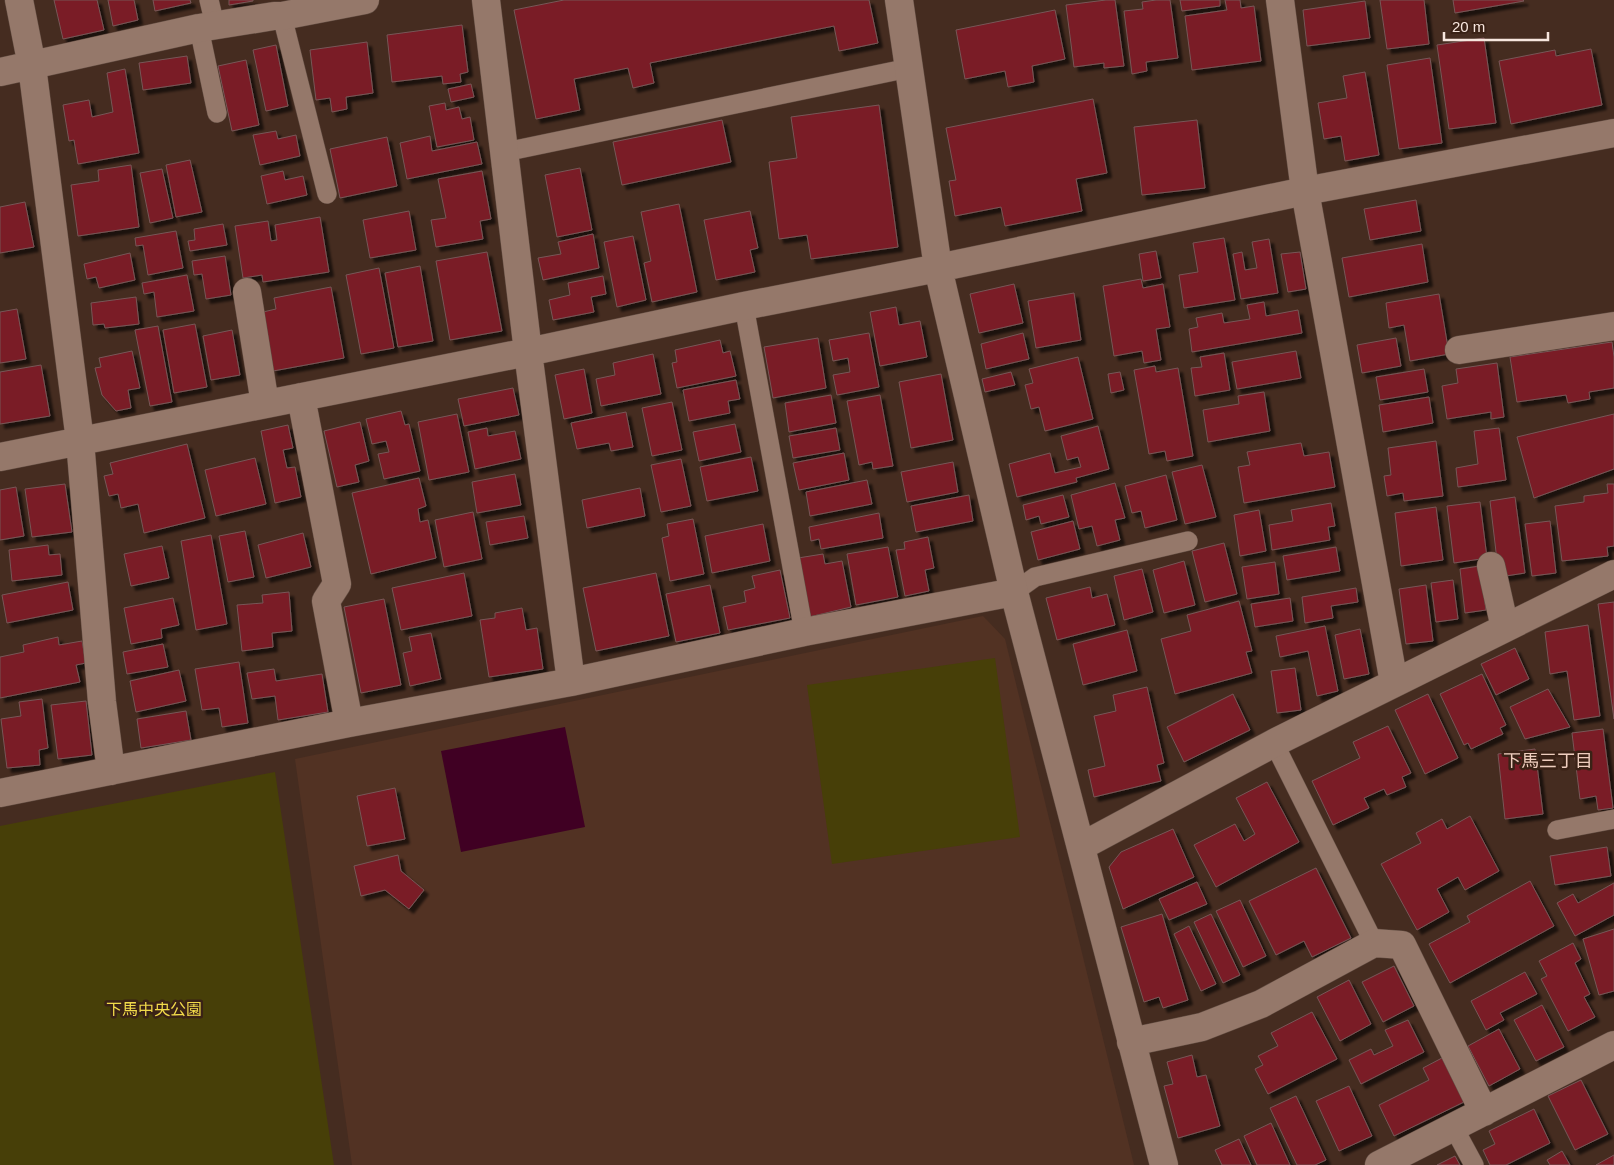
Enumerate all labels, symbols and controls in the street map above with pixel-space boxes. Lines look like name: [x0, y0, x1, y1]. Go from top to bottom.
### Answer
scale bar: [1444, 10, 1548, 42]
text: 20 m: [1452, 18, 1485, 35]
district label: 下馬三丁目: [1503, 751, 1593, 771]
park label: 下馬中央公園: [106, 1001, 202, 1018]

